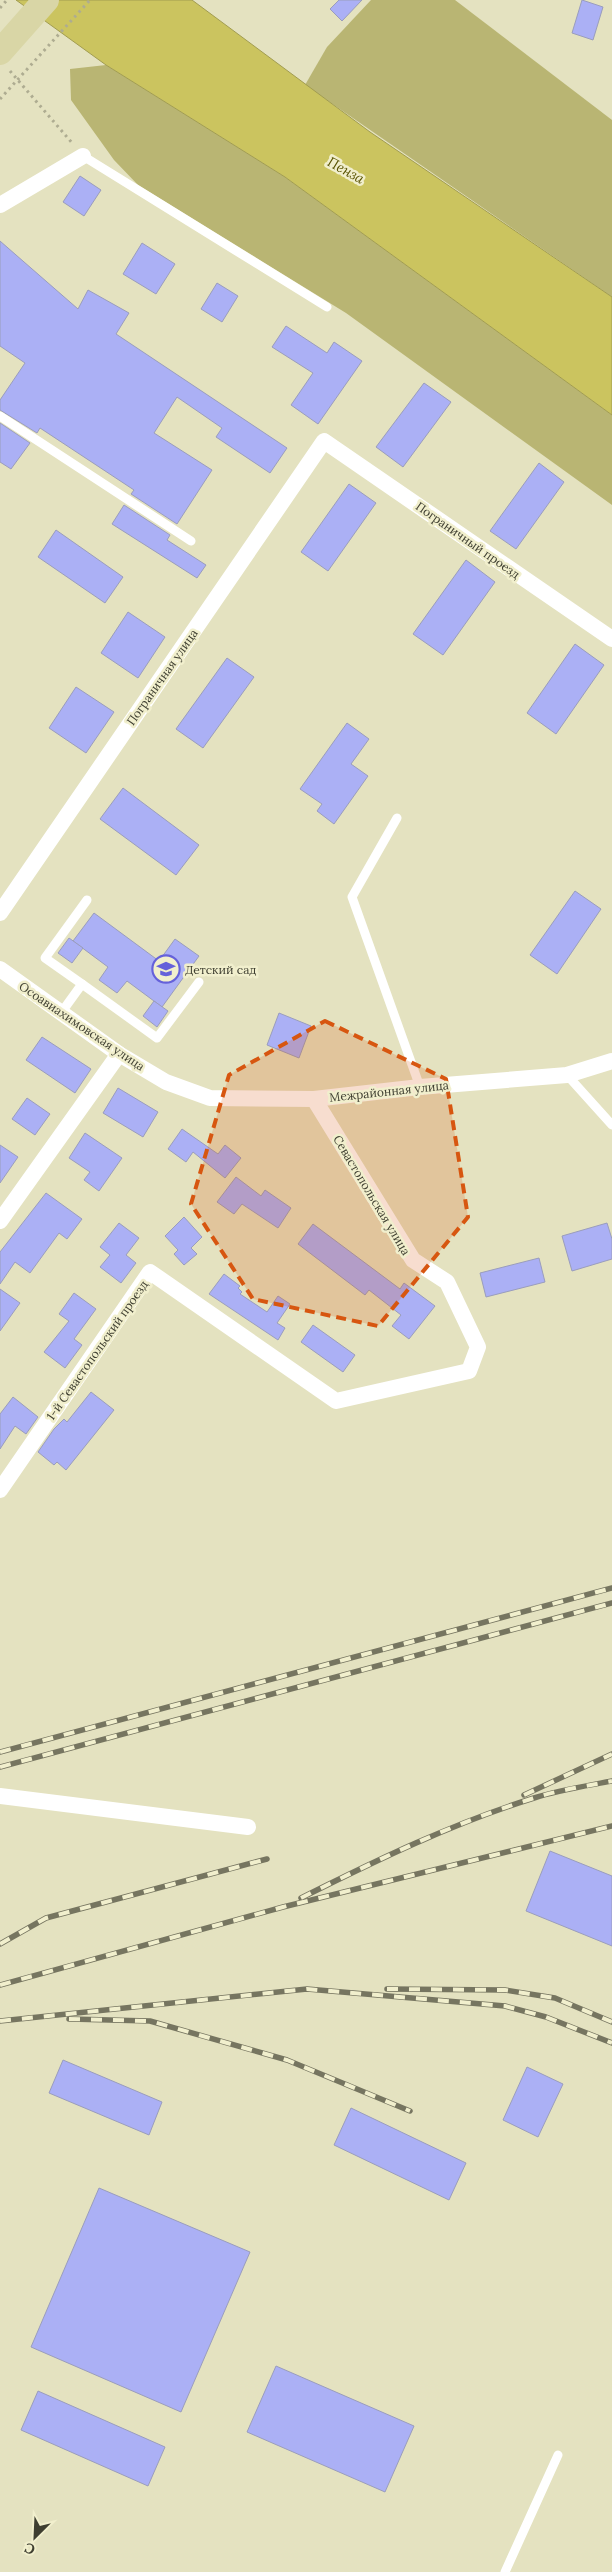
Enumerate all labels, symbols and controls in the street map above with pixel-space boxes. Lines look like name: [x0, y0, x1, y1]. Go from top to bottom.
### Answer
water label: Пенза: [324, 153, 368, 188]
street label: Пограничный проезд: [413, 498, 523, 582]
street label: Пограничная улица: [123, 626, 201, 728]
school or university icon: Детский сад: [151, 954, 181, 984]
place label: Детский сад: [185, 962, 256, 977]
street label: Осоавиахимовская улица: [16, 978, 148, 1074]
street label: Межрайонная улица: [329, 1077, 449, 1105]
street label: Севастопольская улица: [330, 1132, 414, 1258]
street label: 1-й Севастопольский проезд: [43, 1277, 151, 1423]
north arrow: [10, 2512, 60, 2562]
text: С: [21, 2539, 38, 2559]

